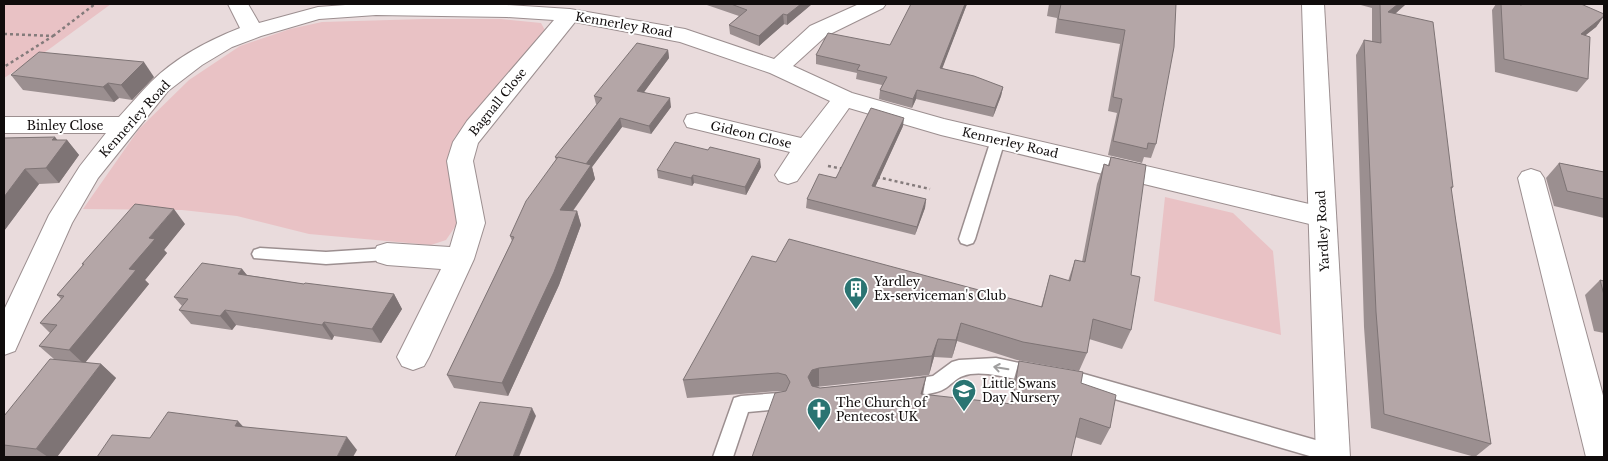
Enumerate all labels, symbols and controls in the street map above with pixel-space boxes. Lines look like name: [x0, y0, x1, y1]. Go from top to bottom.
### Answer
street label: Kennerley Road: [574, 9, 674, 40]
street label: Bagnall Close: [466, 65, 530, 139]
street label: Kennerley Road: [96, 77, 173, 160]
street label: Binley Close: [27, 118, 103, 133]
street label: Gideon Close: [709, 118, 793, 151]
street label: Kennerley Road: [960, 124, 1060, 161]
street label: Yardley Road: [1313, 190, 1332, 273]
place label: Yardley Ex-serviceman's Club: [873, 274, 1006, 303]
building icon: Yardley Ex-serviceman's Club: [843, 276, 869, 310]
one-way arrow: [994, 362, 1010, 372]
place label: Little Swans Day Nursery: [982, 376, 1060, 405]
school or university icon: Little Swans Day Nursery: [951, 378, 977, 412]
place label: The Church of Pentecost UK: [836, 395, 929, 424]
church icon: The Church of Pentecost UK: [806, 397, 832, 431]

